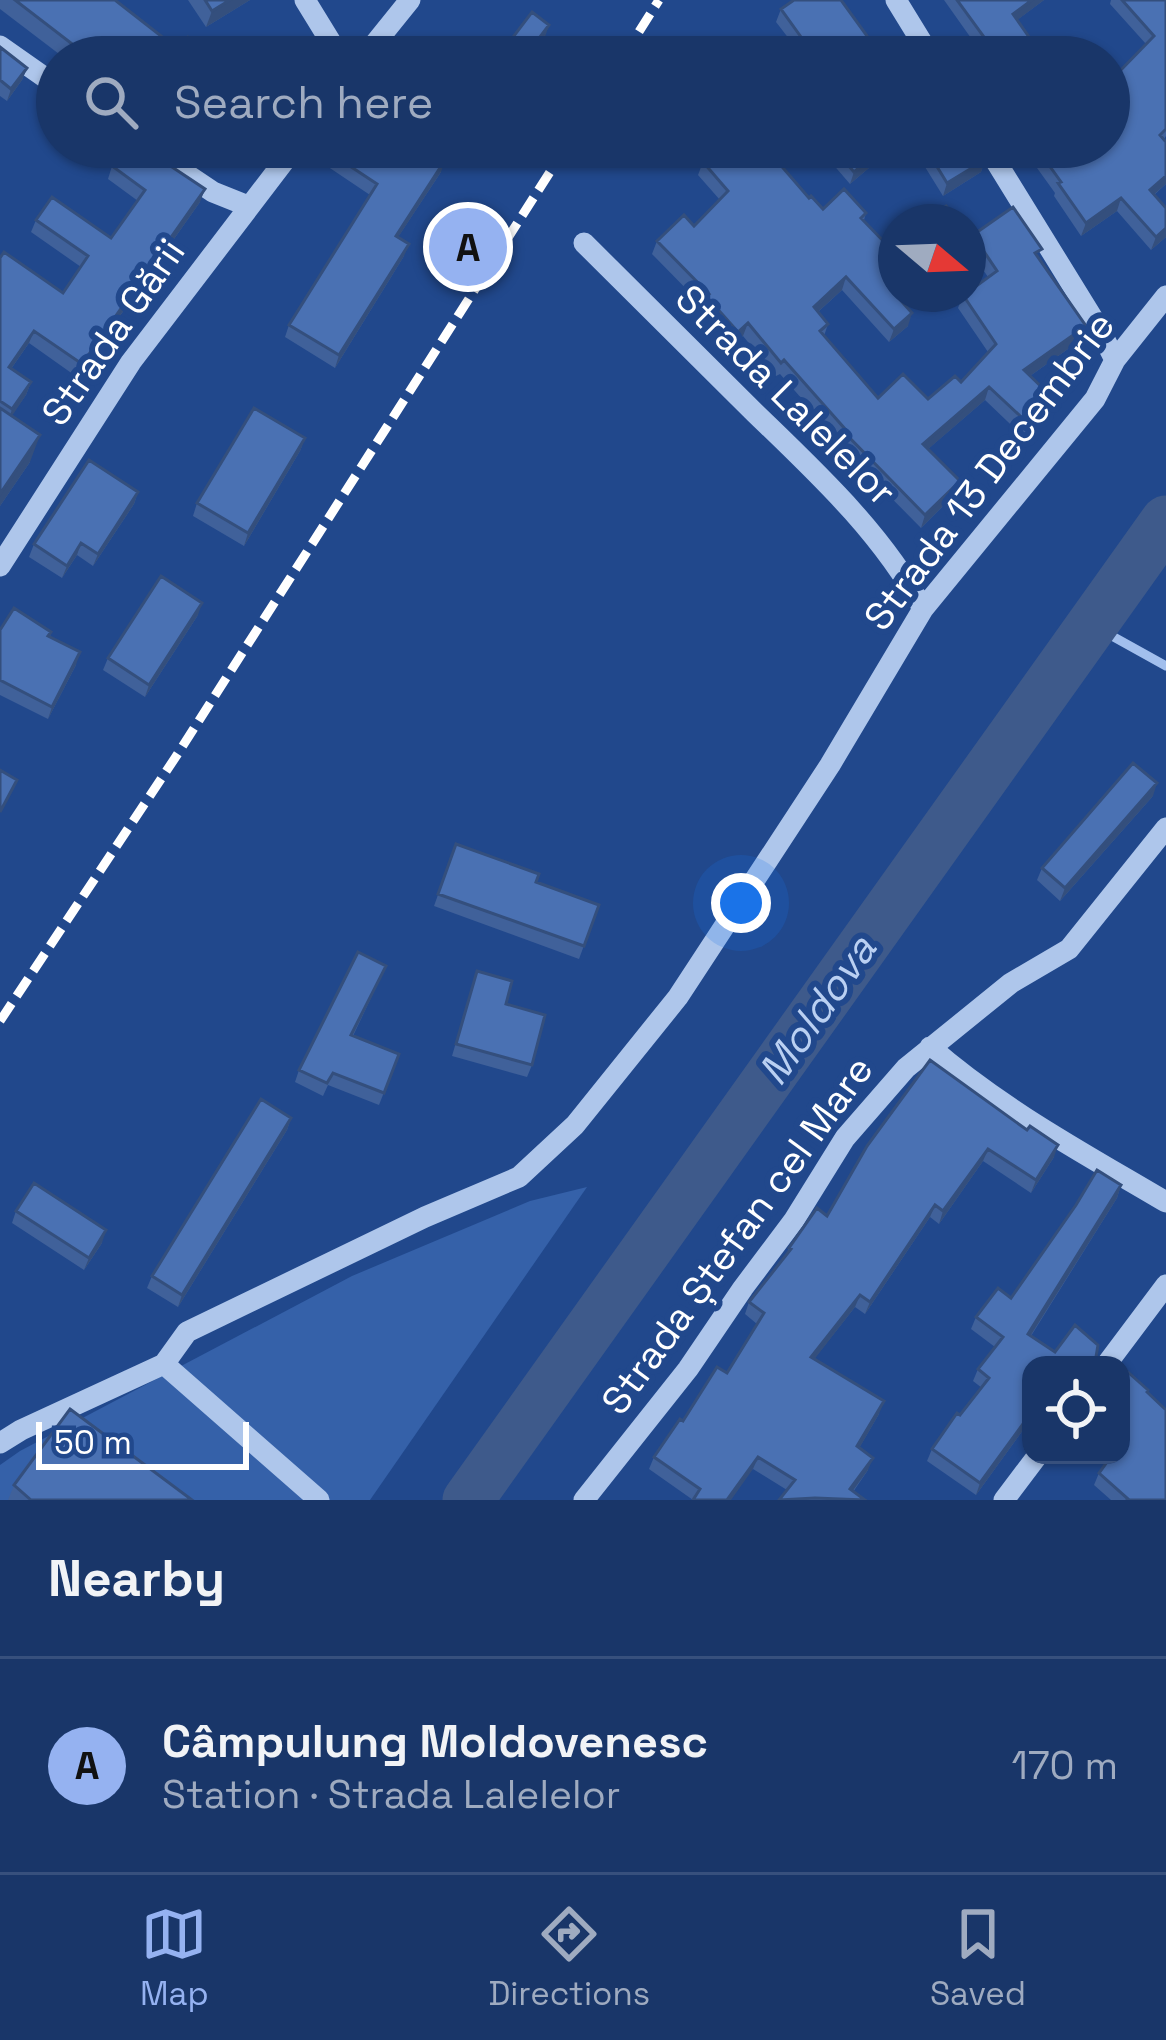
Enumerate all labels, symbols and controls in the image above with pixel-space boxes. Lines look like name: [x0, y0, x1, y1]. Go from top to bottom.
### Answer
search box: [36, 36, 1130, 168]
icon: search: [78, 69, 144, 135]
text: Search here: [174, 74, 433, 131]
pin: A: [429, 202, 507, 292]
north arrow: [878, 204, 986, 312]
street label: Strada Gării: [31, 229, 195, 435]
street label: Strada Lalelelor: [665, 274, 907, 516]
street label: Strada 13 Decembrie: [853, 302, 1125, 640]
your location: [711, 873, 771, 933]
water label: Moldova: [746, 924, 888, 1095]
street label: Strada Ștefan cel Mare: [590, 1046, 884, 1424]
map controls: [1022, 1356, 1130, 1464]
button: locate: [1022, 1356, 1130, 1464]
scale bar: [36, 1416, 249, 1469]
text: 50 m: [54, 1422, 132, 1464]
text: Nearby: [48, 1546, 225, 1611]
text: Câmpulung Moldovenesc: [162, 1713, 708, 1770]
text: A: [75, 1741, 99, 1790]
text: 170 m: [1011, 1741, 1118, 1790]
text: Station · Strada Lalelelor: [162, 1770, 620, 1819]
tab: Map: [140, 1901, 209, 2015]
tab: Directions: [488, 1901, 650, 2015]
tab: Saved: [930, 1901, 1026, 2015]

